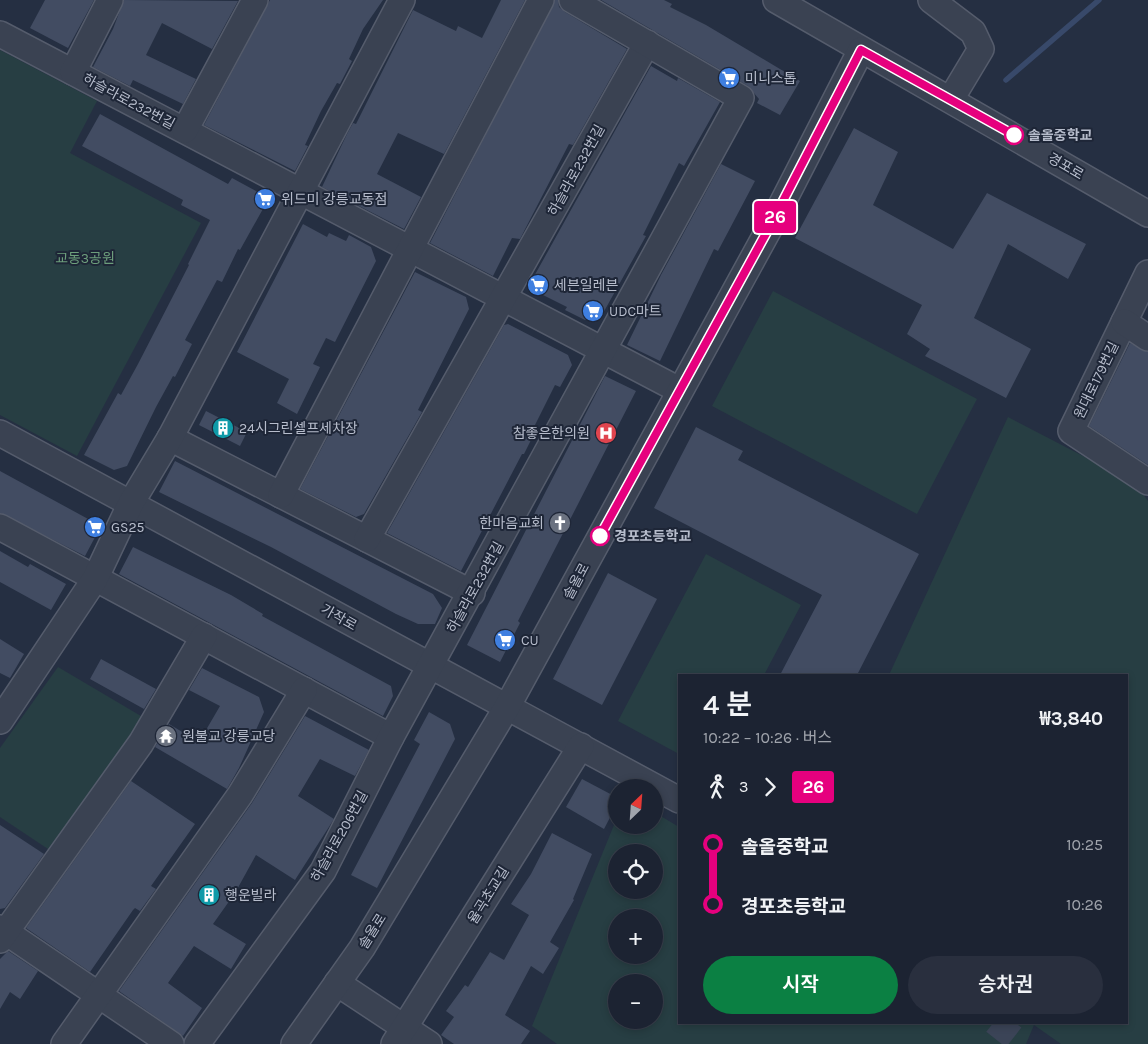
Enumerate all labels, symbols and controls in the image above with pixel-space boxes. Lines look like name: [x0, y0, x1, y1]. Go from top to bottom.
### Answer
supermarket icon: 미니스톱: [717, 66, 741, 90]
street label: 하슬라로232번길: [80, 70, 178, 133]
place label: 미니스톱: [745, 70, 797, 87]
street label: 하슬라로232번길: [544, 122, 609, 219]
marker: 솔올중학교: [1004, 125, 1024, 145]
place label: 솔올중학교: [1028, 127, 1093, 144]
street label: 경포로: [1045, 149, 1087, 184]
supermarket icon: 위드미 강릉교동점: [253, 187, 277, 211]
place label: 위드미 강릉교동점: [281, 191, 387, 208]
line badge: 26: [752, 201, 798, 233]
text: 26: [764, 206, 786, 228]
park label: 교동3공원: [55, 250, 115, 267]
supermarket icon: 세븐일레븐: [526, 273, 550, 297]
place label: 세븐일레븐: [554, 277, 619, 294]
supermarket icon: UDC마트: [581, 299, 605, 323]
place label: UDC마트: [609, 303, 662, 320]
street label: 원대로179번길: [1070, 339, 1122, 422]
building icon: 24시그린셀프세차장: [211, 416, 235, 440]
place label: 24시그린셀프세차장: [239, 420, 358, 437]
hospital icon: 참좋은한의원: [594, 421, 618, 445]
place label: 참좋은한의원: [513, 425, 590, 442]
church icon: 한마음교회: [548, 511, 572, 535]
supermarket icon: GS25: [83, 515, 107, 539]
place label: 한마음교회: [480, 515, 544, 532]
place label: GS25: [111, 519, 145, 536]
marker: 경포초등학교: [590, 526, 610, 546]
place label: 경포초등학교: [614, 528, 691, 545]
street label: 하슬라로232번길: [443, 539, 508, 636]
street label: 솔올로: [560, 560, 593, 602]
street label: 가작로: [318, 601, 360, 634]
supermarket icon: CU: [493, 628, 517, 652]
place label: CU: [521, 632, 539, 649]
text: 4 분: [703, 688, 752, 721]
text: ₩3,840: [1040, 708, 1103, 730]
temple icon: 원불교 강릉교당: [154, 724, 178, 748]
place label: 원불교 강릉교당: [182, 728, 276, 745]
text: 10:22 – 10:26 · 버스: [703, 728, 832, 747]
icon: walk: [703, 773, 731, 801]
icon: forward: [756, 773, 784, 801]
text: 26: [802, 776, 824, 798]
text: 3: [739, 777, 748, 796]
north arrow: [608, 779, 662, 834]
map controls: [608, 779, 663, 1029]
street label: 하슬라로206번길: [307, 788, 372, 885]
text: 10:25: [1066, 835, 1103, 854]
text: 솔올중학교: [741, 836, 828, 858]
button: locate: [608, 844, 663, 899]
street label: 율곡초교길: [464, 863, 513, 927]
building icon: 행운빌라: [197, 883, 221, 907]
place label: 행운빌라: [225, 887, 277, 904]
text: 10:26: [1066, 895, 1103, 914]
text: 경포초등학교: [741, 896, 846, 918]
button: +: [608, 909, 663, 964]
street label: 솔올로: [355, 910, 390, 952]
button: 시작: [703, 956, 898, 1014]
button: 승차권: [908, 956, 1103, 1014]
button: −: [608, 974, 663, 1029]

